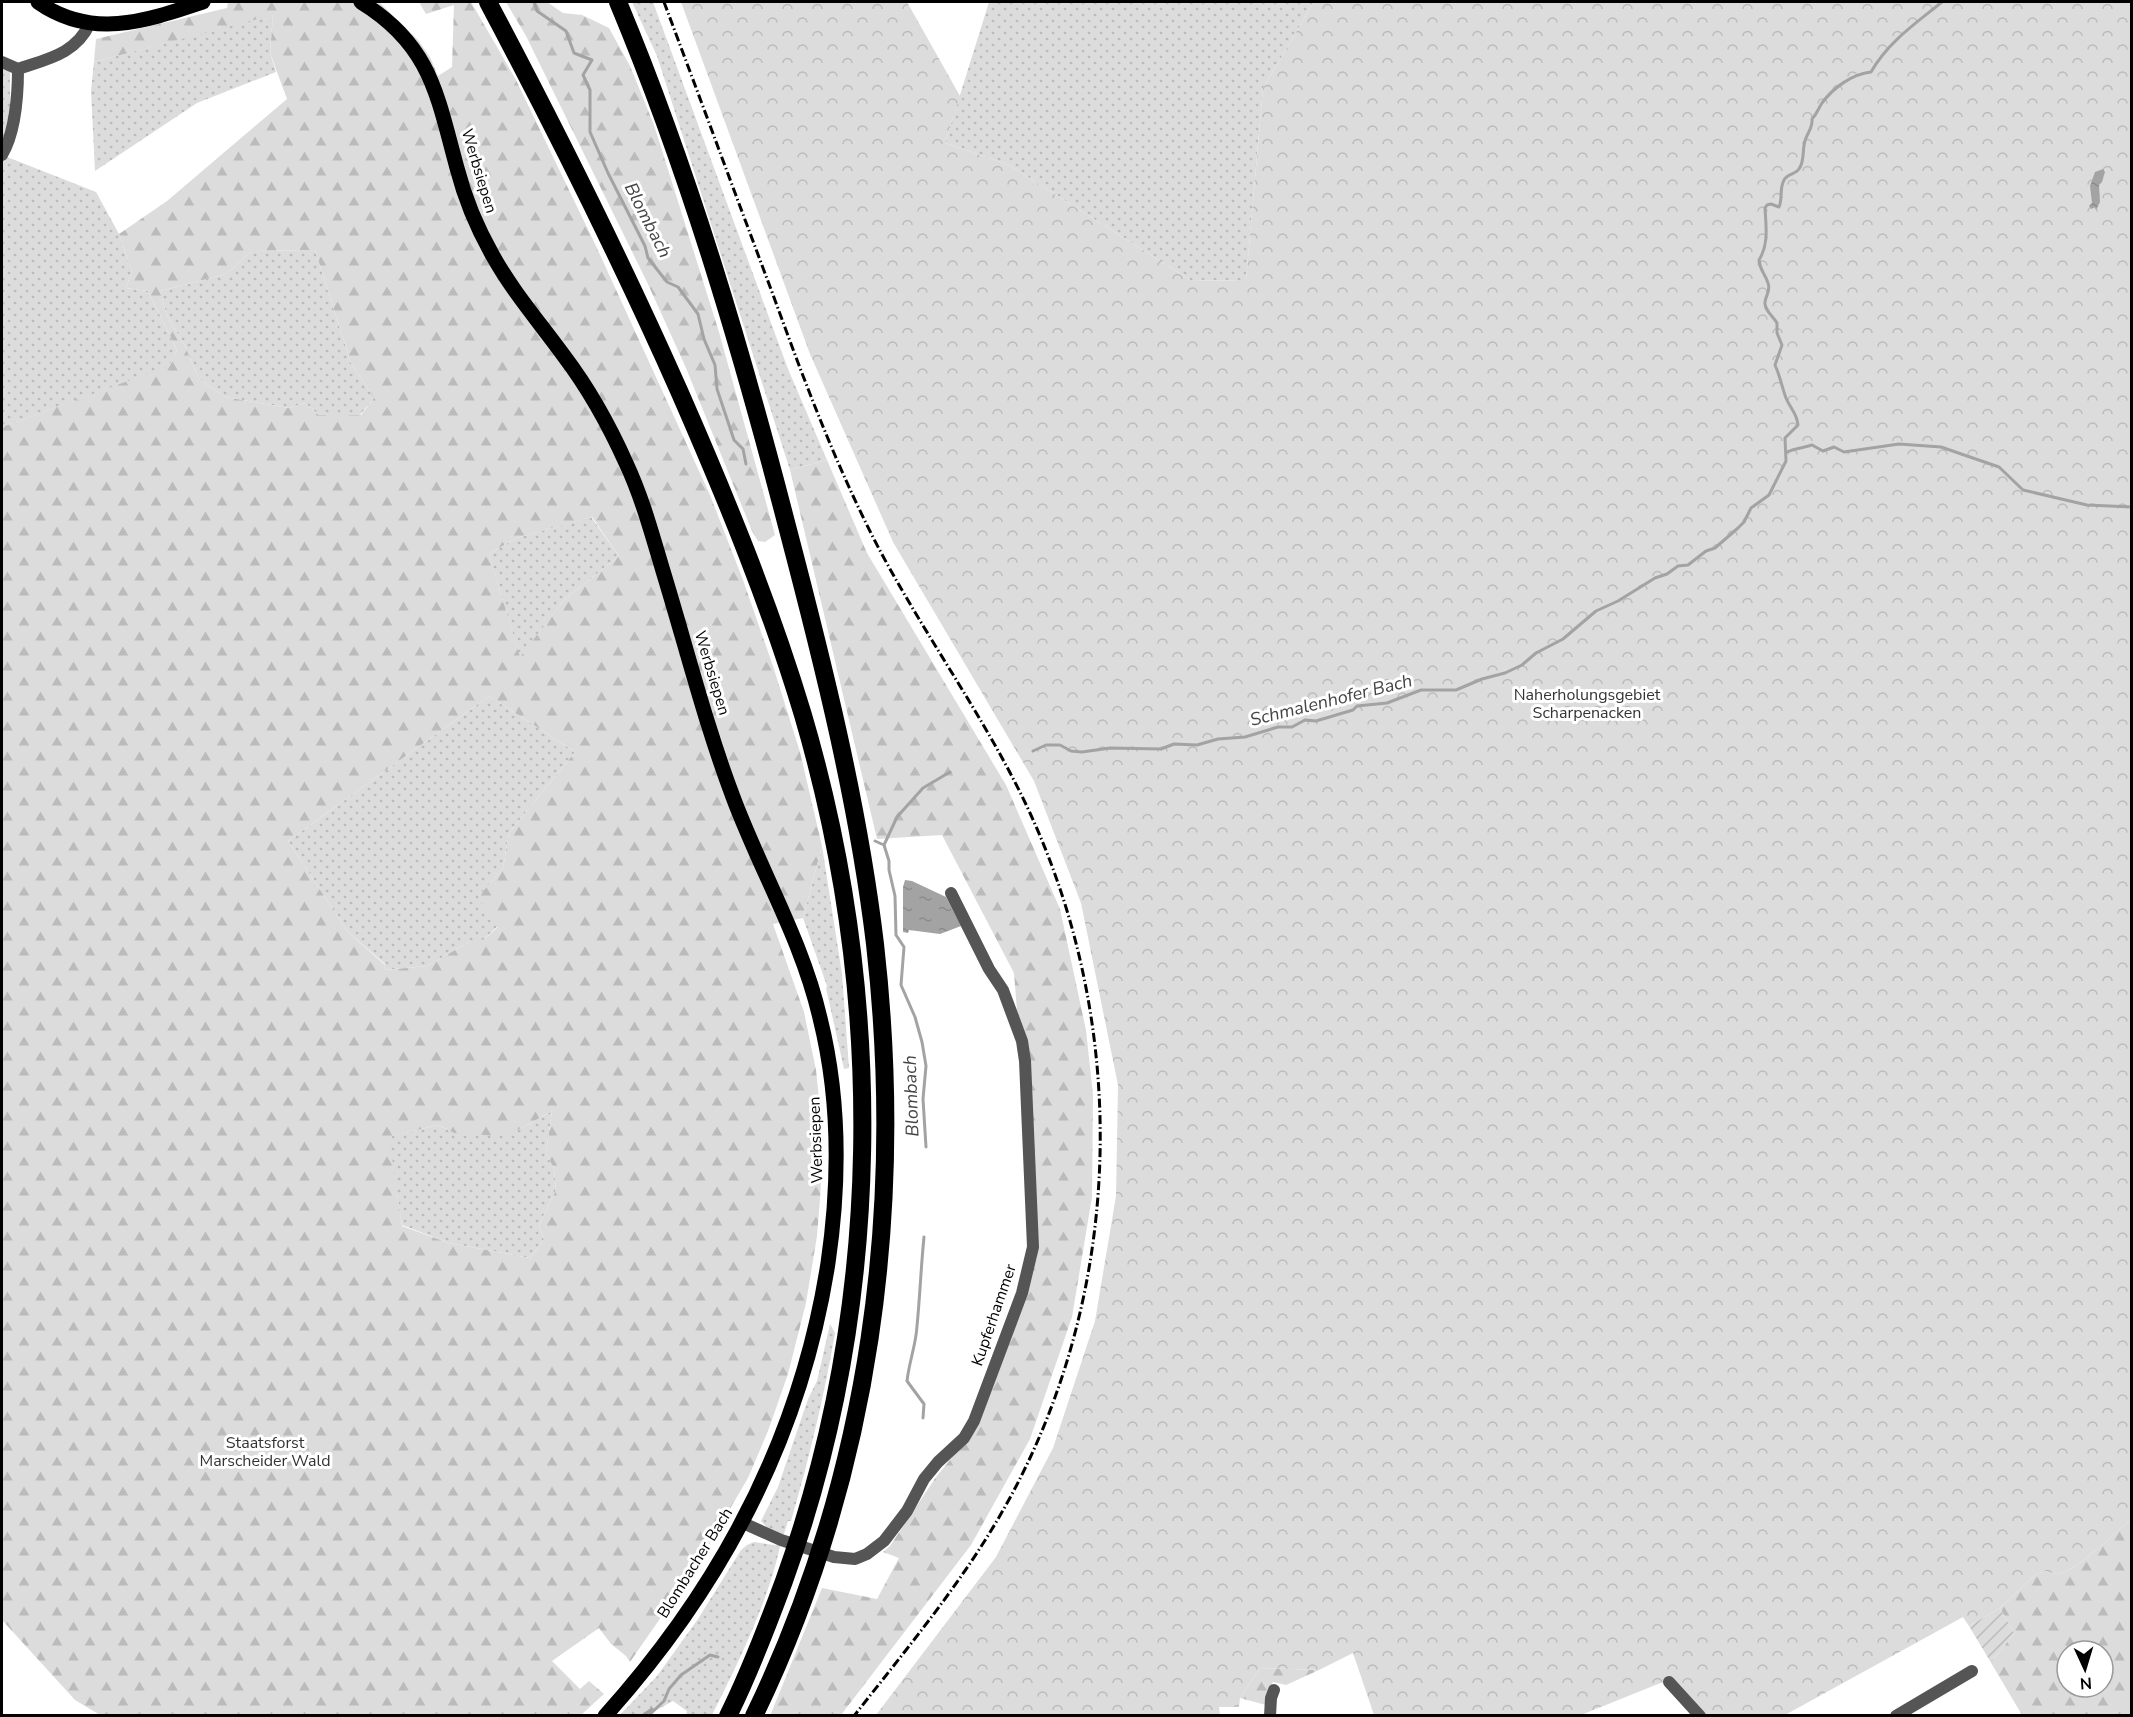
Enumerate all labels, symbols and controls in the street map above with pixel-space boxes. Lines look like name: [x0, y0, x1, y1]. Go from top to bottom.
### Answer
street label: Werbsiepen: [456, 126, 502, 216]
water label: Blombach: [619, 178, 677, 262]
street label: Werbsiepen: [689, 628, 735, 718]
water label: Schmalenhofer Bach: [1247, 668, 1415, 732]
park label: Naherholungsgebiet Scharpenacken: [1514, 684, 1661, 724]
water label: Blombach: [898, 1055, 924, 1137]
street label: Werbsiepen: [803, 1096, 829, 1184]
street label: Kupferhammer: [966, 1261, 1022, 1369]
park label: Staatsforst Marscheider Wald: [199, 1432, 331, 1472]
street label: Blombacher Bach: [652, 1504, 738, 1622]
north arrow: [2055, 1639, 2115, 1699]
text: N: [2079, 1672, 2093, 1694]

